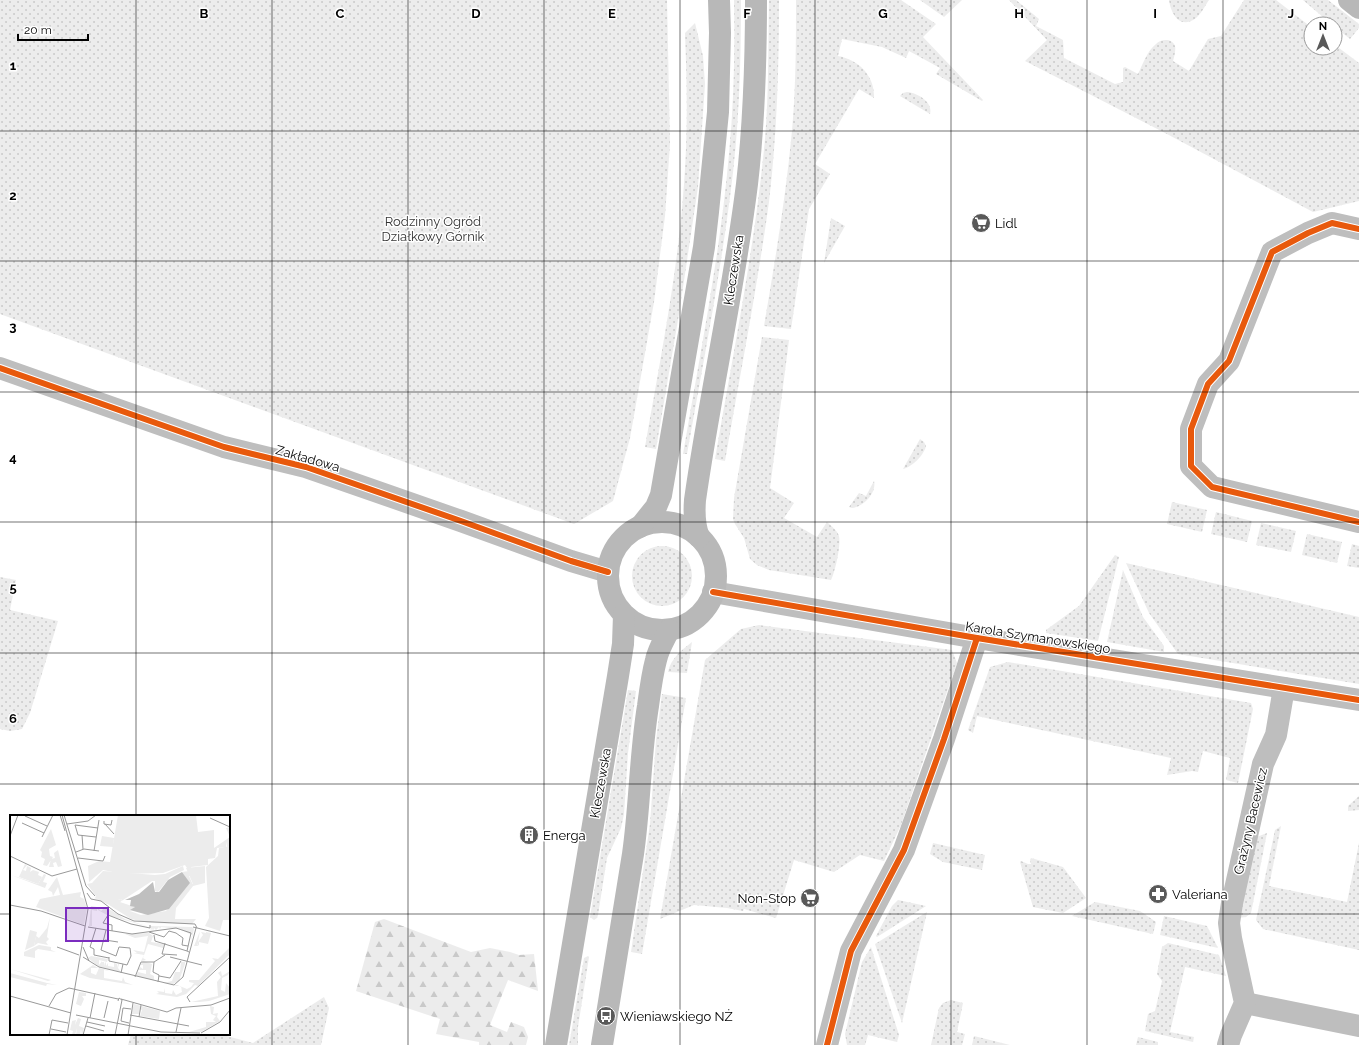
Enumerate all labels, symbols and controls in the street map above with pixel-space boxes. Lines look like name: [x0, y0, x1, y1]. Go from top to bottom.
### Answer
text: B: [200, 6, 209, 21]
text: C: [336, 6, 345, 21]
text: D: [471, 6, 481, 21]
text: E: [608, 6, 616, 21]
text: F: [743, 6, 751, 21]
text: G: [878, 6, 888, 21]
text: H: [1014, 6, 1024, 21]
text: I: [1153, 6, 1157, 21]
text: J: [1288, 6, 1294, 21]
scale bar: [18, 16, 88, 42]
north arrow: [1303, 16, 1343, 56]
text: N: [1319, 20, 1327, 33]
text: 20 m: [24, 23, 52, 37]
text: 1: [10, 58, 17, 73]
text: 2: [9, 188, 17, 203]
supermarket icon: Lidl: [970, 212, 992, 234]
park label: Rodzinny Ogród Działkowy Górnik: [382, 214, 485, 244]
place label: Lidl: [995, 216, 1017, 231]
street label: Kleczewska: [721, 234, 746, 306]
text: 3: [9, 319, 17, 334]
street label: Zakładowa: [274, 442, 342, 475]
text: 4: [9, 450, 17, 465]
text: 5: [9, 580, 17, 595]
street label: Karola Szymanowskiego: [964, 619, 1112, 656]
text: 6: [9, 711, 17, 726]
street label: Kleczewska: [587, 747, 614, 819]
street label: Grażyny Bacewicz: [1231, 766, 1270, 876]
inset map: [10, 815, 230, 1035]
building icon: Energa: [518, 824, 540, 846]
place label: Energa: [543, 828, 586, 843]
pharmacy icon: Valeriana: [1147, 883, 1169, 905]
supermarket icon: Non-Stop: [799, 887, 821, 909]
place label: Valeriana: [1172, 887, 1228, 902]
place label: Non-Stop: [737, 891, 796, 906]
bus stop icon: Wieniawskiego NŻ: [595, 1005, 617, 1027]
place label: Wieniawskiego NŻ: [620, 1008, 733, 1024]

